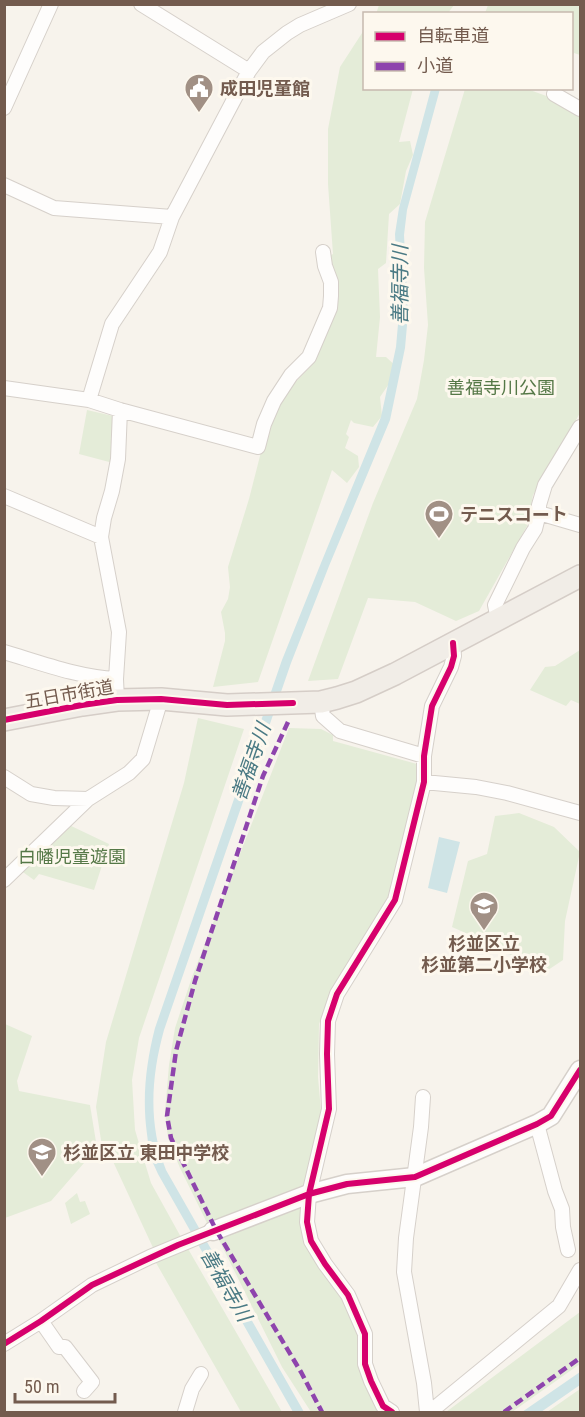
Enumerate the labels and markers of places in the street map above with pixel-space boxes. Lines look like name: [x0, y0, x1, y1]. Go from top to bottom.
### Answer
public building icon: 成田児童館: [183, 72, 215, 114]
place label: 成田児童館: [220, 78, 310, 99]
sports icon: テニスコート: [423, 498, 455, 540]
place label: テニスコート: [460, 504, 568, 525]
school or university icon: 杉並区立 杉並第二小学校: [468, 890, 500, 932]
place label: 杉並区立 杉並第二小学校: [421, 933, 547, 975]
school or university icon: 杉並区立 東田中学校: [26, 1136, 58, 1178]
place label: 杉並区立 東田中学校: [63, 1142, 229, 1163]

